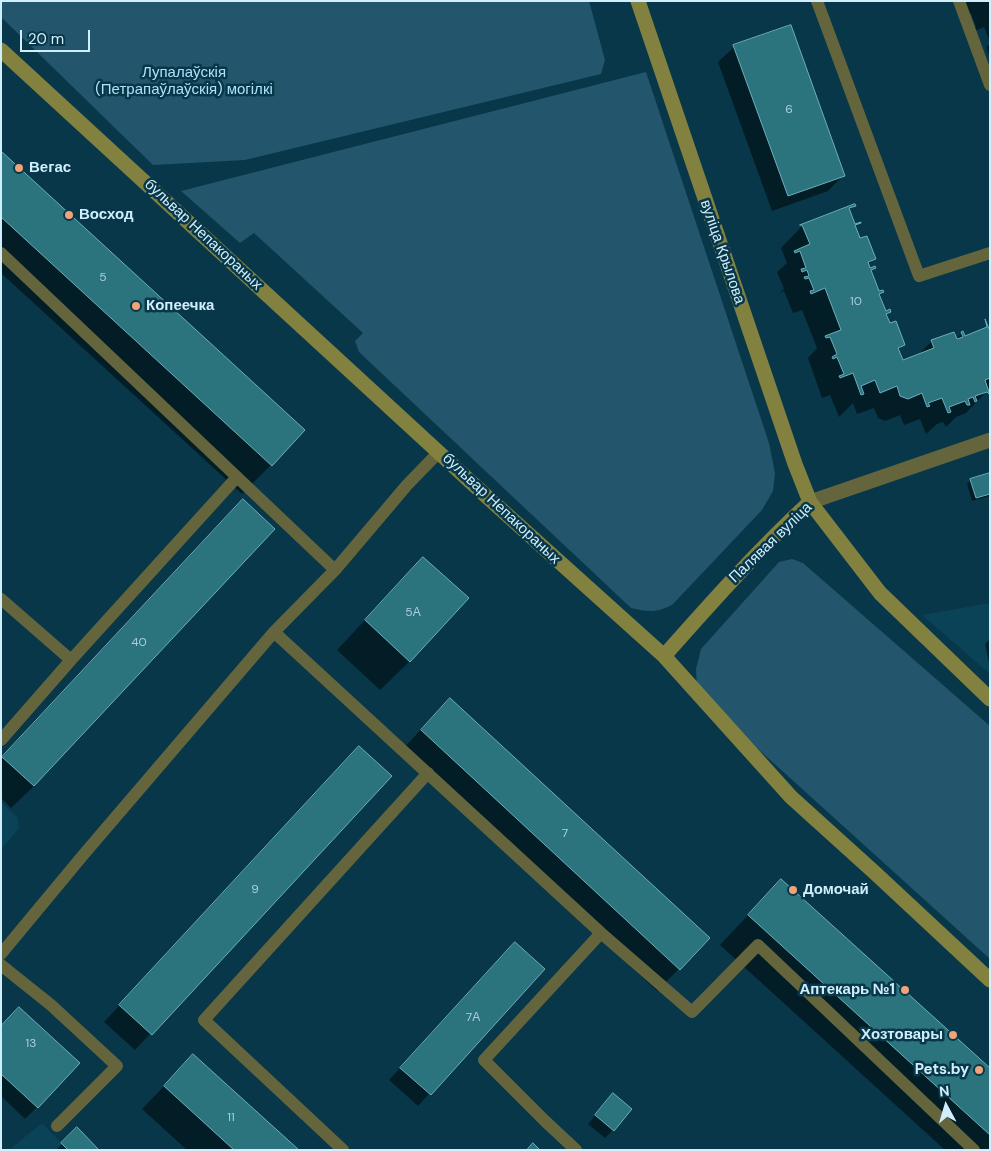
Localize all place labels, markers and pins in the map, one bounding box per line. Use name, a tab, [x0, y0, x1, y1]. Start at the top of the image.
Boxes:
place label: Вегас	[29, 159, 71, 177]
marker: Вегас	[13, 162, 25, 174]
place label: Восход	[79, 206, 133, 224]
marker: Восход	[63, 209, 75, 221]
place label: Копеечка	[146, 297, 214, 315]
marker: Копеечка	[130, 300, 142, 312]
place label: Домочай	[803, 881, 869, 899]
marker: Домочай	[787, 884, 799, 896]
place label: Аптекарь №1	[799, 981, 895, 999]
marker: Аптекарь №1	[899, 984, 911, 996]
place label: Хозтовары	[861, 1026, 943, 1044]
marker: Хозтовары	[947, 1029, 959, 1041]
place label: Pets.by	[915, 1061, 969, 1079]
marker: Pets.by	[973, 1064, 985, 1076]

